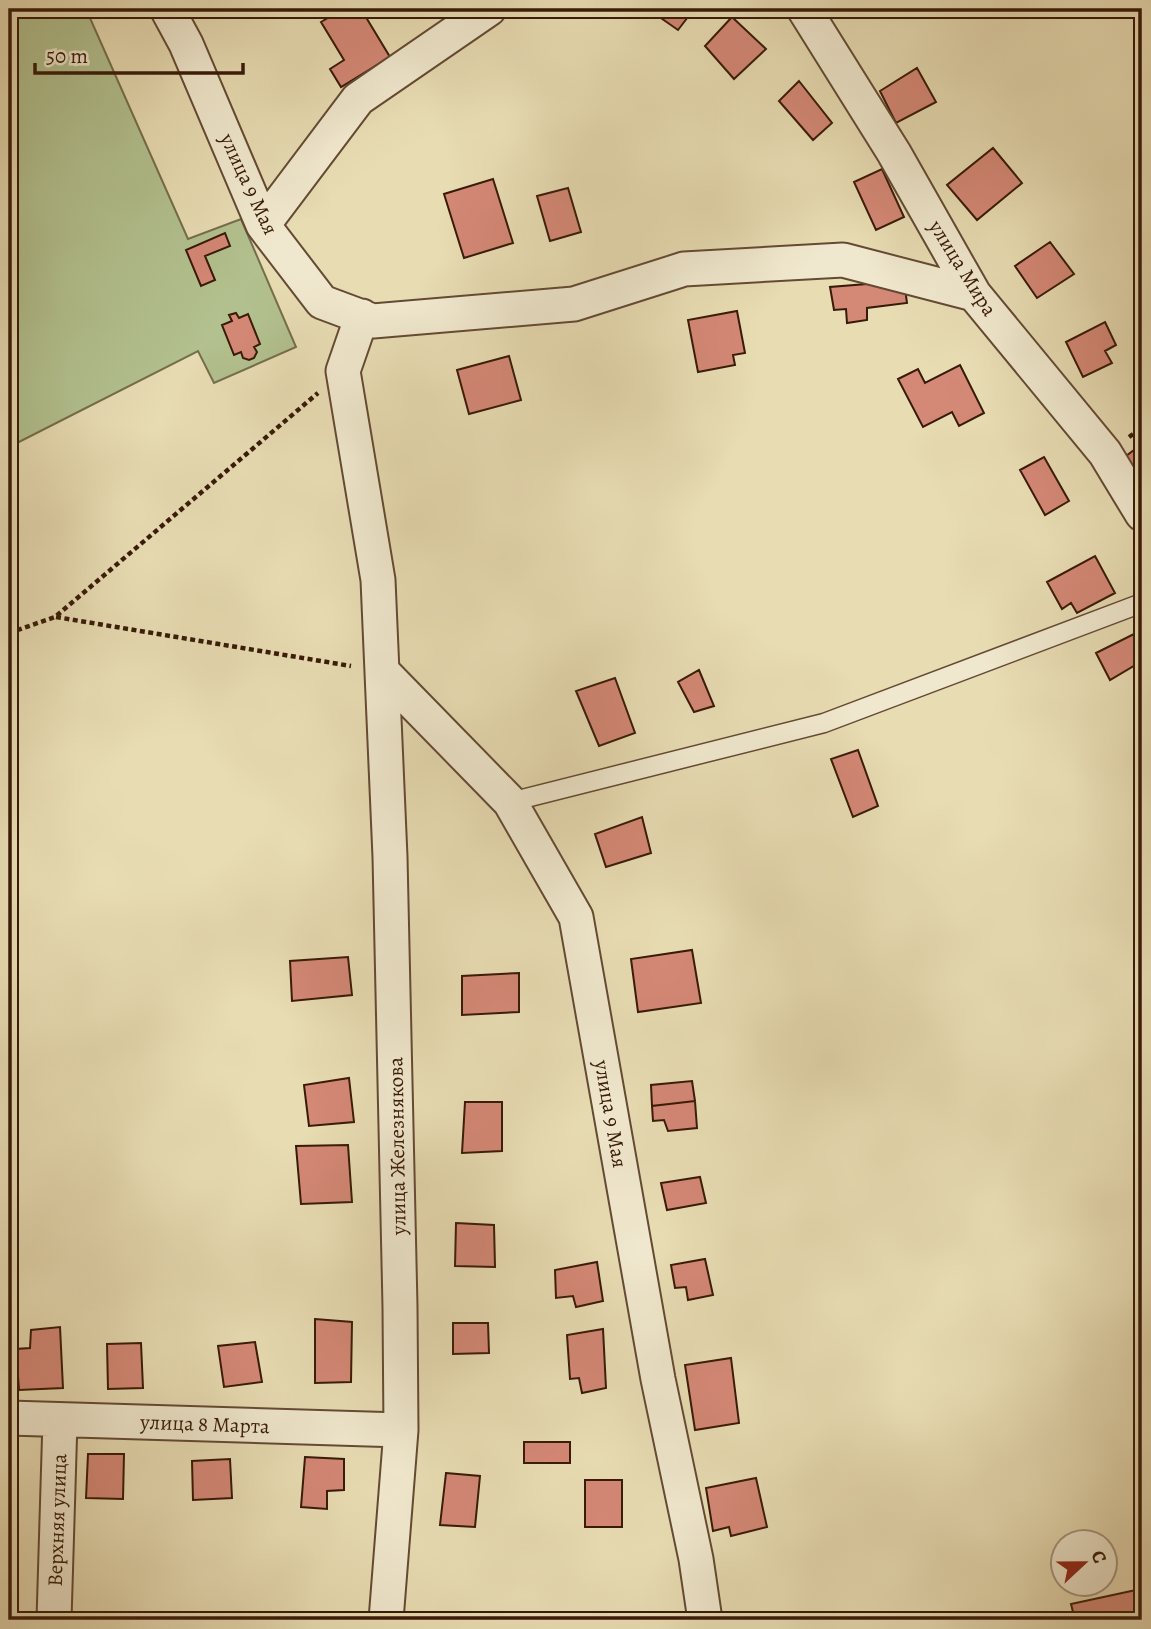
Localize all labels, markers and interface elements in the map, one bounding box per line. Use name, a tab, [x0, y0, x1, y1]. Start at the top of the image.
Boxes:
scale bar	[35, 32, 243, 76]
text: 50 m	[46, 42, 88, 70]
street label: улица 9 Мая	[213, 128, 285, 239]
street label: улица Мира	[922, 214, 1004, 322]
street label: улица Железнякова	[381, 1056, 413, 1236]
street label: улица 9 Мая	[588, 1057, 634, 1170]
street label: улица 8 Марта	[139, 1408, 270, 1440]
street label: Верхняя улица	[41, 1453, 73, 1587]
north arrow	[1050, 1528, 1120, 1598]
text: С	[1085, 1547, 1113, 1567]

